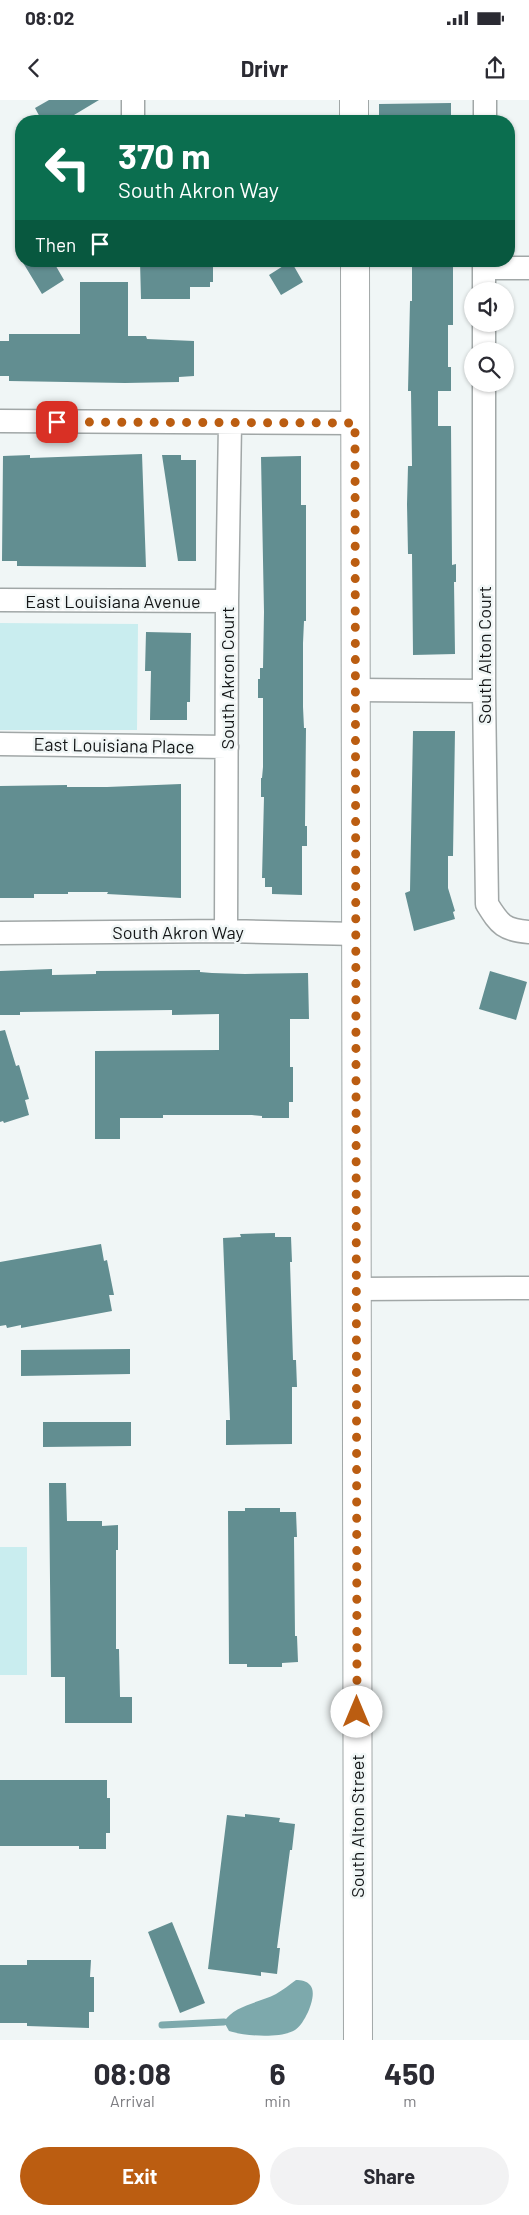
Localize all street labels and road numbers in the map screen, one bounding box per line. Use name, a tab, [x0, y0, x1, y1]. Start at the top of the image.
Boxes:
street label: South Alton Court	[473, 586, 495, 724]
street label: East Louisiana Avenue	[25, 590, 201, 612]
street label: South Akron Court	[216, 606, 238, 750]
street label: East Louisiana Place	[33, 733, 195, 757]
street label: South Akron Way	[112, 921, 244, 943]
street label: South Alton Street	[346, 1754, 368, 1898]

